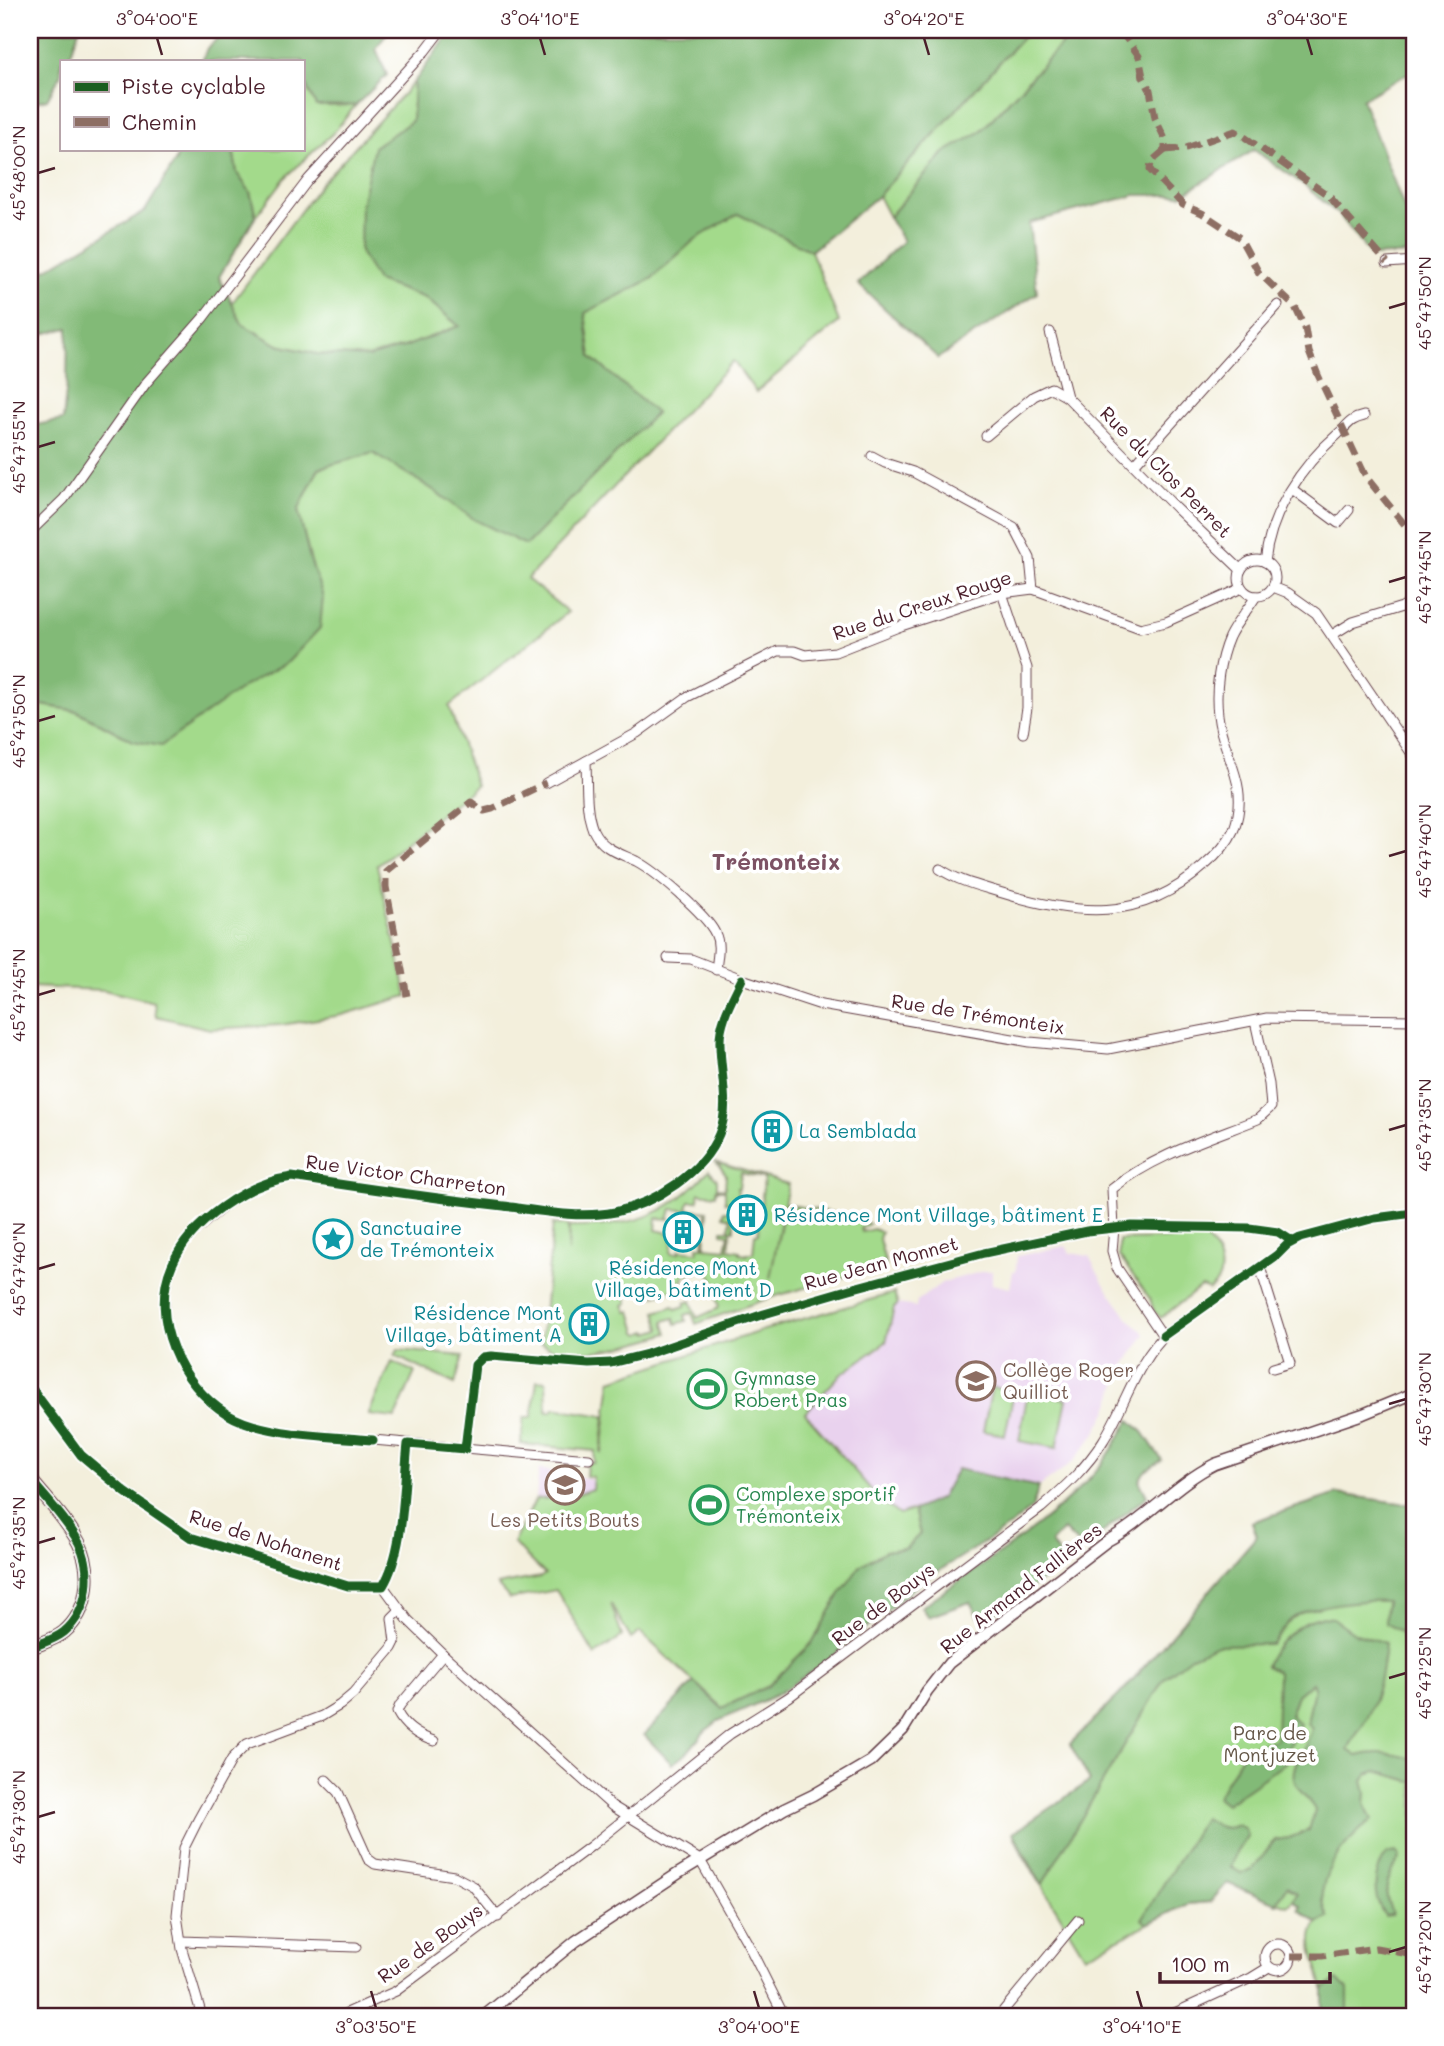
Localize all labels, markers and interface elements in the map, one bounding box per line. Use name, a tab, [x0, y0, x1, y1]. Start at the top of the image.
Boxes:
text: 3°04'00"E	[116, 6, 198, 30]
text: 3°04'10"E	[501, 6, 579, 30]
text: 3°04'20"E	[884, 6, 964, 30]
text: 3°04'30"E	[1266, 6, 1348, 30]
legend	[60, 60, 304, 150]
text: Piste cyclable	[122, 72, 266, 99]
text: Chemin	[122, 108, 197, 135]
text: 45°48'00"N	[6, 125, 30, 221]
text: 45°47'50"N	[1412, 256, 1436, 350]
text: 45°47'55"N	[6, 400, 30, 494]
street label: Rue du Clos Perret	[1095, 400, 1238, 543]
text: 45°47'45"N	[1412, 530, 1436, 624]
street label: Rue du Creux Rouge	[829, 564, 1014, 645]
text: 45°47'50"N	[6, 674, 30, 768]
text: 45°47'40"N	[1412, 804, 1436, 898]
district label: Trémonteix	[712, 846, 840, 876]
text: 45°47'45"N	[6, 948, 30, 1042]
street label: Rue de Trémonteix	[890, 987, 1066, 1040]
text: 45°47'35"N	[1412, 1078, 1436, 1172]
building icon: La Semblada	[751, 1110, 793, 1152]
place label: La Semblada	[799, 1118, 917, 1143]
street label: Rue Victor Charreton	[304, 1148, 508, 1201]
building icon: Résidence Mont Village, bâtiment E	[726, 1194, 768, 1236]
place label: Résidence Mont Village, bâtiment E	[774, 1202, 1103, 1227]
building icon: Résidence Mont Village, bâtiment D	[662, 1211, 704, 1253]
place label: Sanctuaire de Trémonteix	[360, 1215, 494, 1262]
place icon: Sanctuaire de Trémonteix	[312, 1218, 354, 1260]
text: 45°47'40"N	[6, 1222, 30, 1316]
street label: Rue Jean Monnet	[801, 1230, 961, 1295]
place label: Résidence Mont Village, bâtiment D	[594, 1255, 772, 1302]
place label: Résidence Mont Village, bâtiment A	[385, 1300, 562, 1347]
building icon: Résidence Mont Village, bâtiment A	[568, 1303, 610, 1345]
text: 45°47'30"N	[1412, 1352, 1436, 1446]
place label: Collège Roger Quilliot	[1003, 1357, 1134, 1404]
school or university icon: Collège Roger Quilliot	[955, 1360, 997, 1402]
place label: Gymnase Robert Pras	[734, 1365, 848, 1412]
sports icon: Gymnase Robert Pras	[686, 1368, 728, 1410]
school or university icon: Les Petits Bouts	[544, 1464, 586, 1506]
place label: Complexe sportif Trémonteix	[736, 1481, 896, 1528]
sports icon: Complexe sportif Trémonteix	[688, 1484, 730, 1526]
text: 45°47'35"N	[6, 1496, 30, 1590]
street label: Rue de Nohanent	[187, 1503, 346, 1576]
place label: Les Petits Bouts	[490, 1507, 640, 1532]
street label: Rue Armand Fallières	[935, 1517, 1107, 1659]
street label: Rue de Bouys	[826, 1557, 939, 1651]
text: 45°47'25"N	[1412, 1627, 1436, 1719]
park label: Parc de Montjuzet	[1224, 1720, 1316, 1767]
text: 45°47'30"N	[6, 1770, 30, 1864]
street label: Rue de Bouys	[372, 1897, 487, 1988]
text: 45°47'20"N	[1412, 1900, 1436, 1994]
scale bar	[1160, 1941, 1330, 1985]
text: 100 m	[1171, 1950, 1230, 1977]
text: 3°03'50"E	[335, 2014, 417, 2038]
text: 3°04'00"E	[718, 2014, 800, 2038]
text: 3°04'10"E	[1103, 2014, 1181, 2038]

